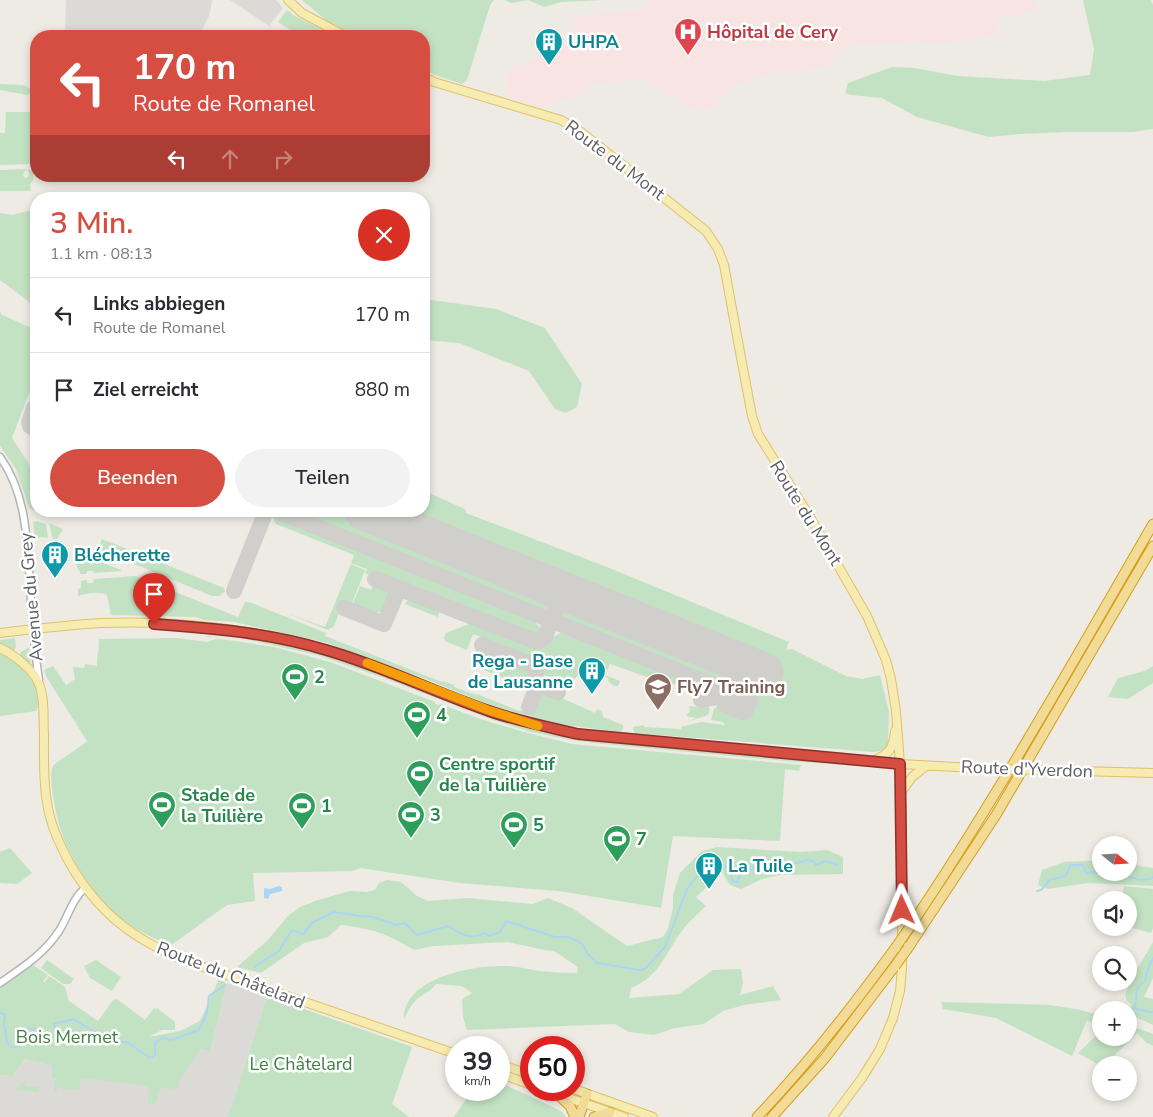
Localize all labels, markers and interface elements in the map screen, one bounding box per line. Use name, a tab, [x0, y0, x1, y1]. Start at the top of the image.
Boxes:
hospital icon: Hôpital de Cery	[673, 17, 703, 56]
place label: Hôpital de Cery	[707, 20, 838, 44]
building icon: UHPA	[534, 27, 564, 66]
place label: UHPA	[568, 30, 620, 54]
text: 170 m	[133, 44, 236, 91]
icon: left	[50, 50, 115, 115]
text: Route de Romanel	[133, 89, 315, 119]
street label: Route du Mont	[560, 114, 670, 206]
icon: left	[163, 145, 191, 173]
icon: ahead	[216, 145, 244, 173]
icon: right	[269, 145, 297, 173]
text: 3 Min.	[50, 203, 133, 244]
button: close	[358, 209, 410, 261]
text: 1.1 km · 08:13	[50, 243, 153, 265]
text: Links abbiegen	[93, 291, 225, 317]
icon: left	[50, 301, 78, 329]
text: 170 m	[355, 302, 410, 328]
text: Route de Romanel	[93, 317, 225, 339]
icon: arrive	[50, 376, 78, 404]
text: Ziel erreicht	[93, 377, 198, 403]
text: 880 m	[355, 377, 410, 403]
button: Beenden	[50, 449, 225, 507]
button: Teilen	[235, 449, 410, 507]
street label: Route du Mont	[764, 456, 848, 571]
street label: Avenue du Grey	[13, 531, 49, 662]
building icon: Blécherette	[40, 540, 70, 579]
place label: Blécherette	[74, 543, 170, 567]
pin	[133, 573, 175, 624]
icon: arrive	[140, 580, 168, 608]
place label: Rega - Base de Lausanne	[468, 649, 573, 694]
building icon: Rega - Base de Lausanne	[577, 656, 607, 695]
sports icon: 2	[280, 662, 310, 701]
place label: 2	[314, 665, 325, 689]
school or university icon: Fly7 Training	[643, 672, 673, 711]
place label: Fly7 Training	[677, 675, 785, 699]
sports icon: 4	[402, 700, 432, 739]
place label: 4	[436, 703, 447, 727]
place label: Centre sportif de la Tuilière	[439, 752, 555, 797]
street label: Route d'Yverdon	[961, 755, 1093, 783]
sports icon: Centre sportif de la Tuilière	[405, 759, 435, 798]
place label: Stade de la Tuilière	[181, 783, 263, 828]
sports icon: Stade de la Tuilière	[147, 790, 177, 829]
sports icon: 1	[287, 791, 317, 830]
place label: 1	[321, 794, 332, 818]
sports icon: 3	[396, 800, 426, 839]
place label: 3	[430, 803, 441, 827]
sports icon: 5	[499, 810, 529, 849]
place label: 5	[533, 813, 544, 837]
sports icon: 7	[602, 824, 632, 863]
place label: 7	[636, 827, 647, 851]
north arrow	[1092, 836, 1138, 881]
map controls	[1092, 836, 1137, 1101]
building icon: La Tuile	[694, 851, 724, 890]
place label: La Tuile	[728, 854, 793, 878]
position arrow	[875, 883, 927, 935]
button: sound	[1092, 891, 1137, 936]
street label: Route du Châtelard	[153, 936, 309, 1014]
button: search	[1092, 946, 1137, 991]
button: +	[1092, 1001, 1137, 1046]
park label: Bois Mermet	[16, 1025, 119, 1049]
speed limit sign: 50	[520, 1036, 585, 1101]
text: 39	[462, 1045, 493, 1079]
park label: Le Châtelard	[249, 1052, 353, 1076]
button: −	[1092, 1056, 1137, 1101]
text: km/h	[464, 1073, 491, 1089]

